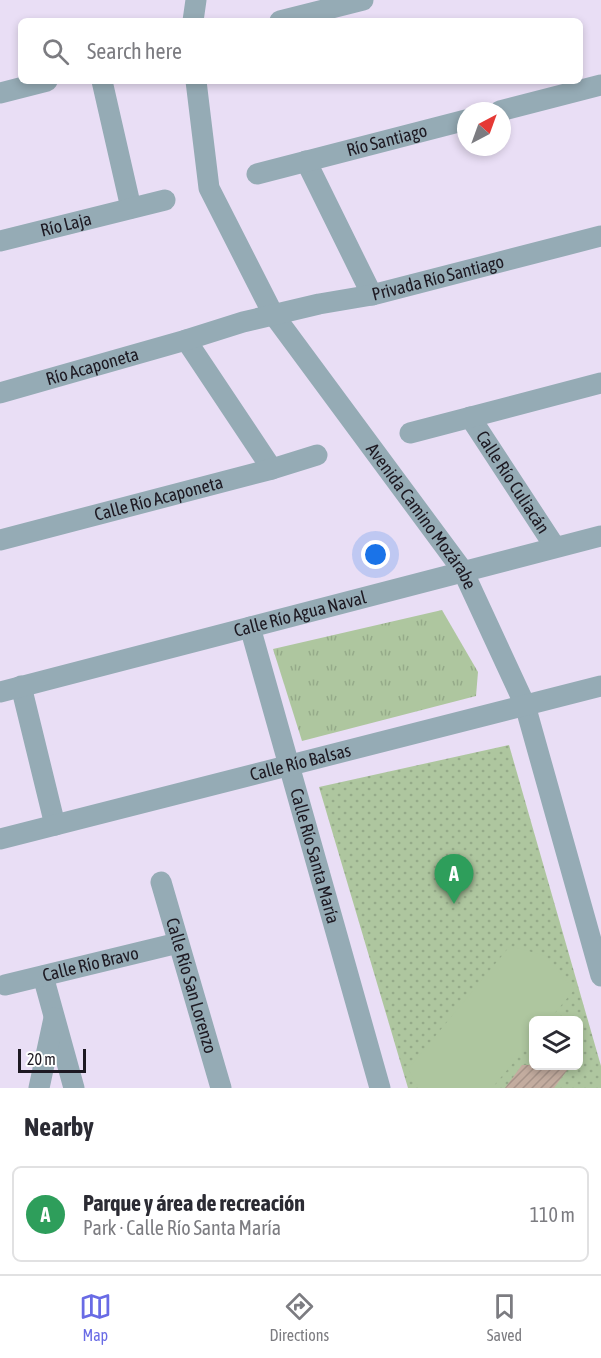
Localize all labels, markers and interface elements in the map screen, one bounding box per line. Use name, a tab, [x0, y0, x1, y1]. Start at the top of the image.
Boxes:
search box	[18, 18, 583, 84]
icon: search	[39, 35, 72, 68]
text: Search here	[87, 38, 182, 64]
north arrow	[457, 102, 511, 156]
street label: Río Santiago	[344, 120, 429, 160]
street label: Río Laja	[38, 208, 94, 241]
street label: Privada Río Santiago	[369, 250, 506, 305]
street label: Río Acaponeta	[43, 343, 141, 389]
street label: Calle Río Culiacán	[472, 427, 554, 537]
street label: Avenida Camino Mozárabe	[362, 439, 481, 592]
street label: Calle Río Acaponeta	[92, 471, 225, 525]
your location	[361, 540, 390, 569]
street label: Calle Río Agua Naval	[231, 586, 369, 641]
street label: Calle Río Balsas	[248, 739, 353, 785]
street label: Calle Río Santa María	[286, 786, 344, 926]
pin: A	[434, 854, 474, 904]
street label: Calle Río San Lorenzo	[162, 915, 221, 1056]
street label: Calle Río Bravo	[40, 942, 141, 986]
map controls	[529, 1016, 583, 1070]
button: layers	[529, 1016, 583, 1070]
scale bar	[18, 1046, 86, 1074]
text: 20 m	[27, 1050, 56, 1068]
text: Nearby	[24, 1112, 94, 1142]
text: Parque y área de recreación	[83, 1190, 305, 1216]
text: A	[41, 1203, 50, 1226]
text: 110 m	[530, 1203, 575, 1226]
text: Park · Calle Río Santa María	[83, 1216, 281, 1239]
tab: Map	[79, 1290, 112, 1344]
tab: Directions	[269, 1290, 329, 1344]
tab: Saved	[487, 1290, 522, 1344]

